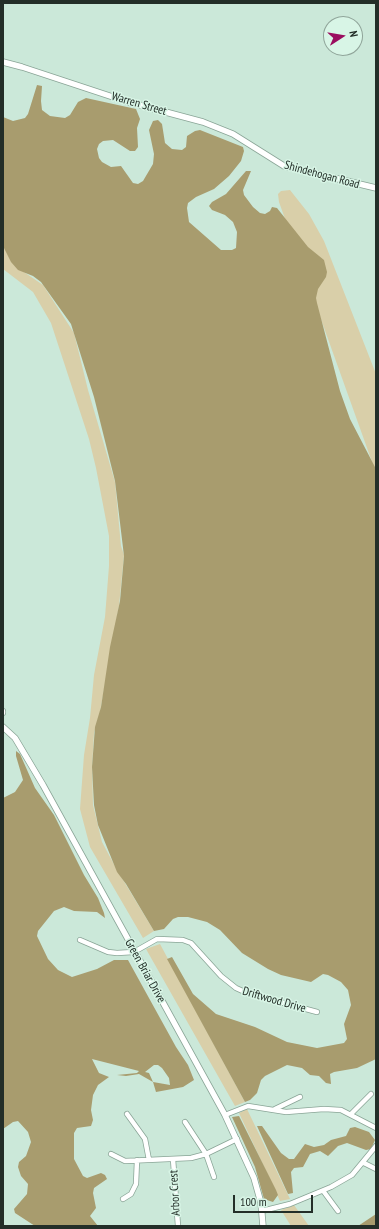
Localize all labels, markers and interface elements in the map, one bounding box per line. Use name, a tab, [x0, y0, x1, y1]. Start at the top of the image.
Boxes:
north arrow	[323, 16, 363, 56]
text: N	[346, 29, 361, 38]
street label: Warren Street	[110, 89, 168, 119]
street label: Shindehogan Road	[283, 158, 361, 192]
street label: Green Briar Drive	[122, 937, 168, 1005]
street label: Driftwood Drive	[241, 984, 307, 1016]
street label: Arbor Crest	[167, 1170, 183, 1216]
scale bar	[235, 1187, 315, 1213]
text: 100 m	[240, 1194, 267, 1209]

